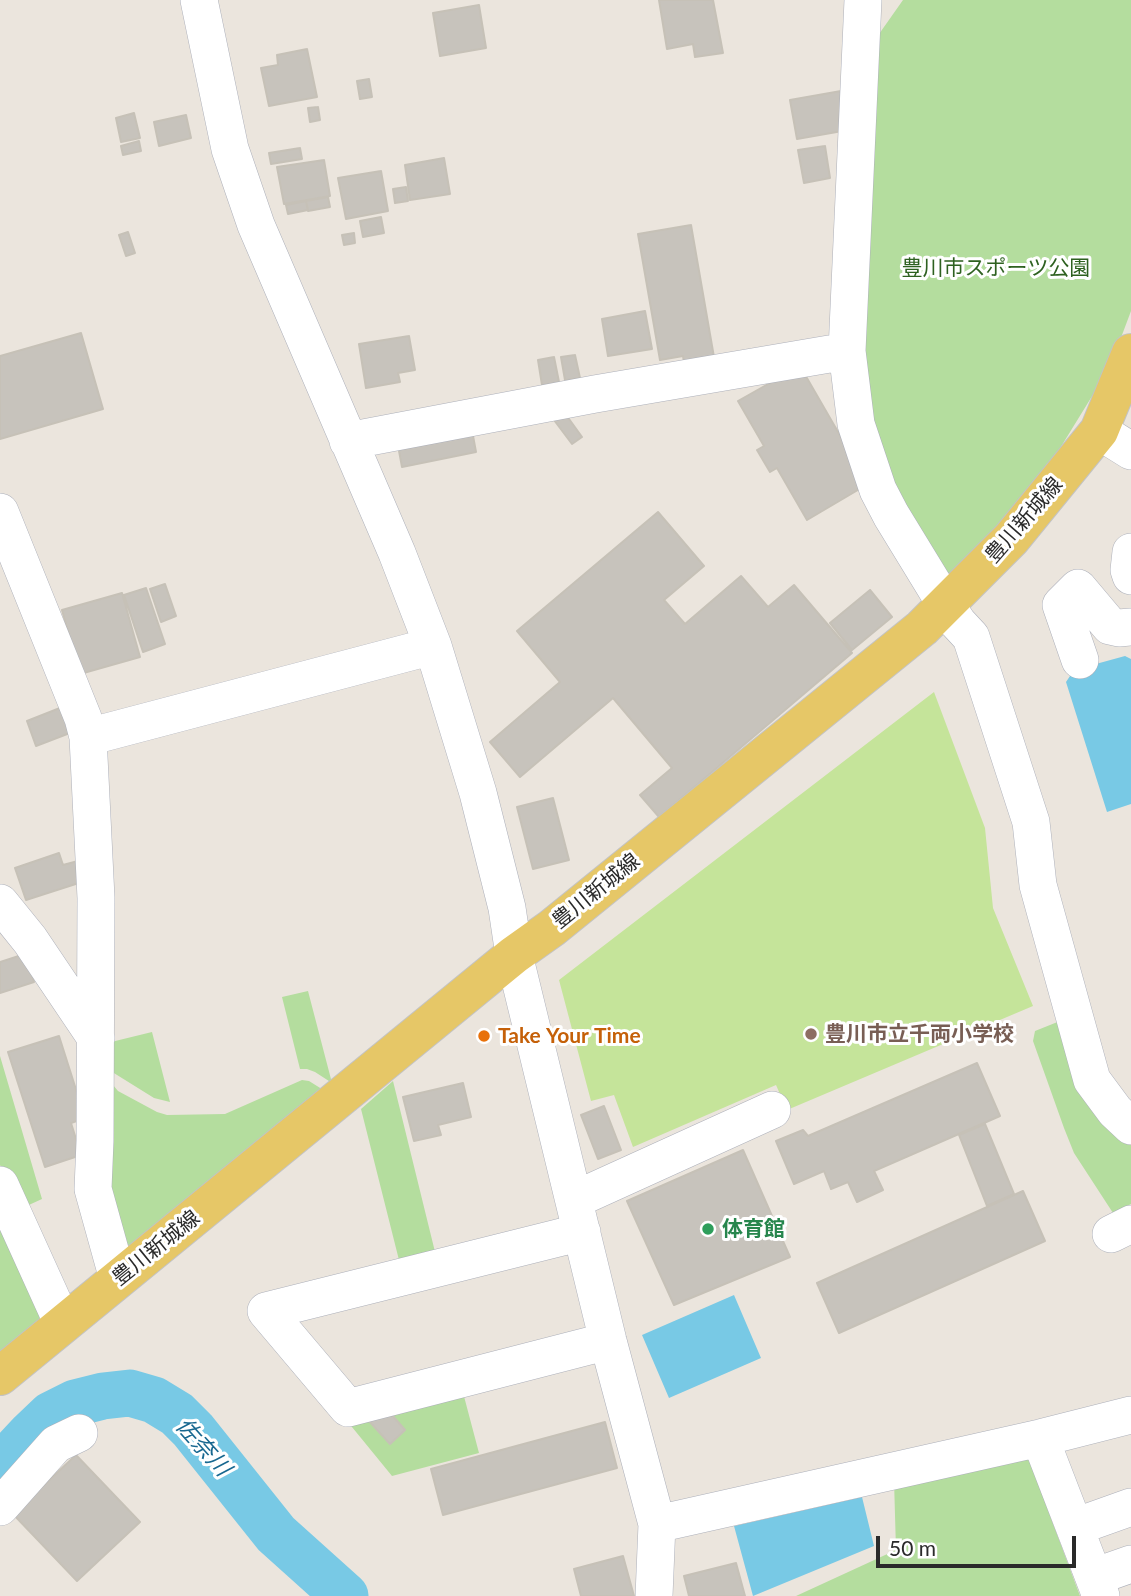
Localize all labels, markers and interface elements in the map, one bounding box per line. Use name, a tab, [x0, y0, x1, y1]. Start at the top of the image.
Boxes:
park label: 豊川市スポーツ公園	[902, 255, 1090, 281]
street label: 豊川新城線	[980, 472, 1068, 568]
street label: 豊川新城線	[547, 848, 645, 934]
place label: 豊川市立千両小学校	[825, 1021, 1014, 1047]
place label: Take Your Time	[498, 1023, 641, 1049]
marker: 豊川市立千両小学校	[803, 1026, 819, 1042]
marker: Take Your Time	[476, 1028, 492, 1044]
street label: 豊川新城線	[107, 1205, 205, 1291]
place label: 体育館	[722, 1216, 785, 1242]
marker: 体育館	[700, 1221, 716, 1237]
water label: 佐奈川	[170, 1412, 236, 1482]
scale bar	[879, 1522, 1078, 1566]
text: 50 m	[889, 1535, 936, 1560]

